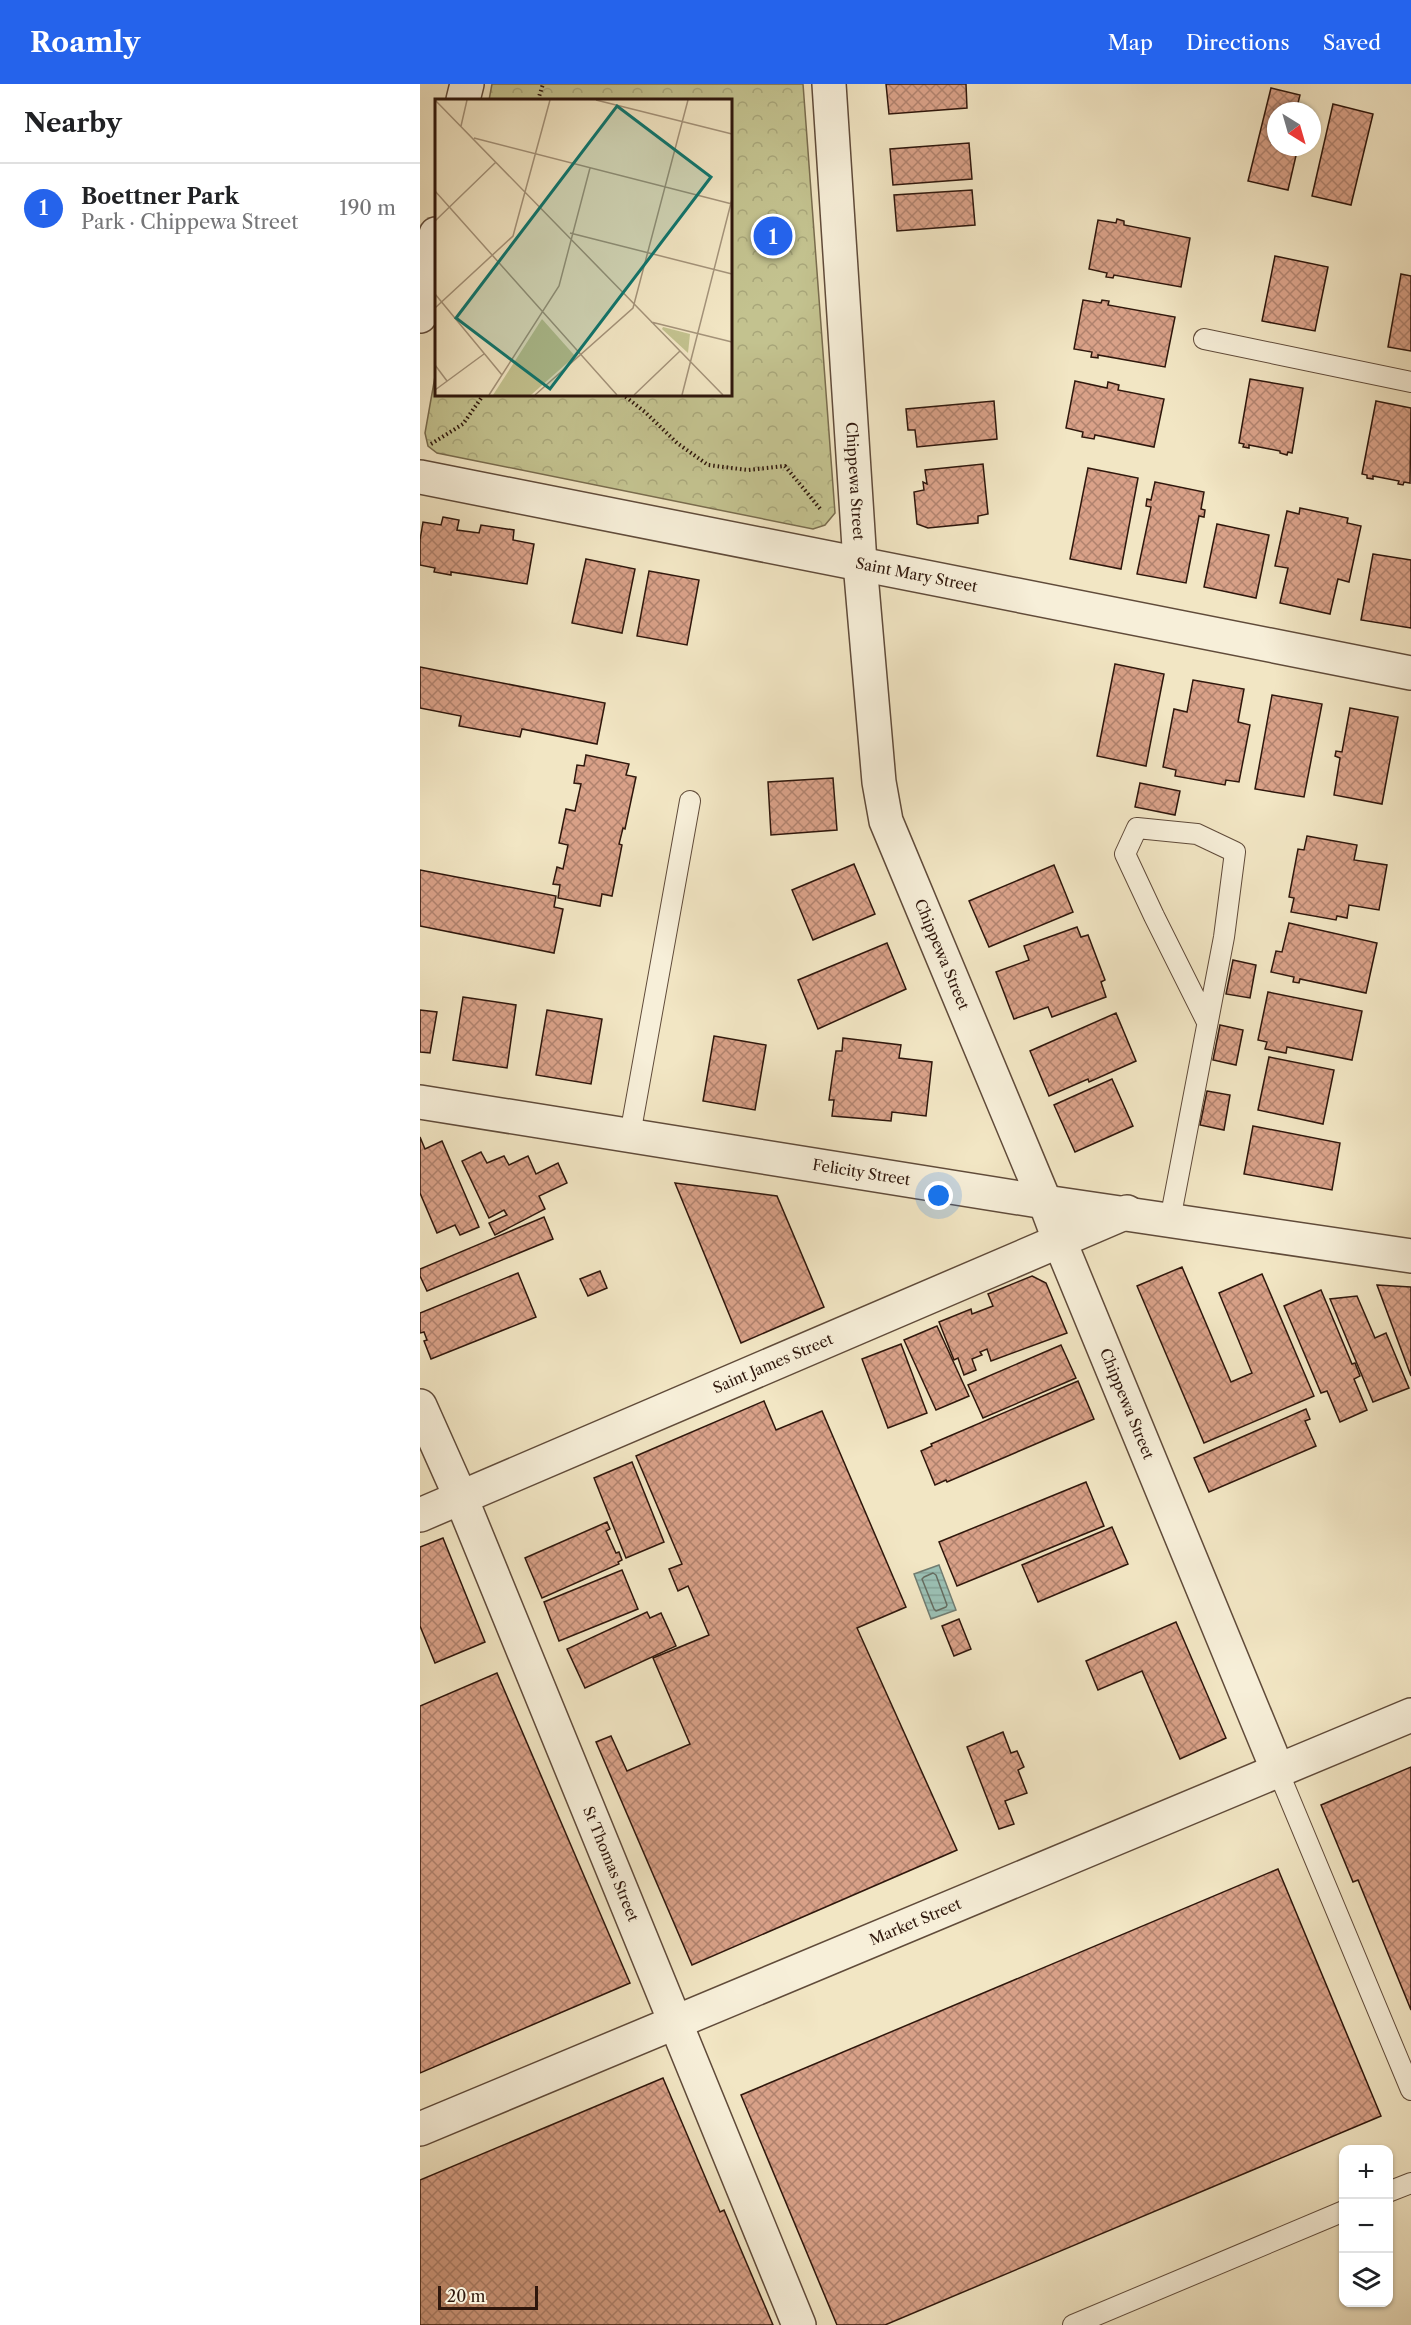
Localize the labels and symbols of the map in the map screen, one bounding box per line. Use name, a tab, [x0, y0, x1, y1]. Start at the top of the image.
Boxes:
inset map	[435, 99, 732, 396]
north arrow	[1267, 102, 1321, 156]
pin: 1	[754, 214, 792, 258]
street label: Chippewa Street	[842, 421, 869, 542]
street label: Saint Mary Street	[854, 553, 980, 596]
street label: Chippewa Street	[911, 896, 974, 1013]
street label: Felicity Street	[811, 1155, 912, 1189]
your location	[924, 1181, 953, 1210]
street label: Saint James Street	[710, 1329, 836, 1397]
street label: Chippewa Street	[1096, 1345, 1159, 1463]
street label: St Thomas Street	[579, 1803, 643, 1925]
street label: Market Street	[867, 1894, 965, 1949]
scale bar	[438, 2283, 538, 2310]

